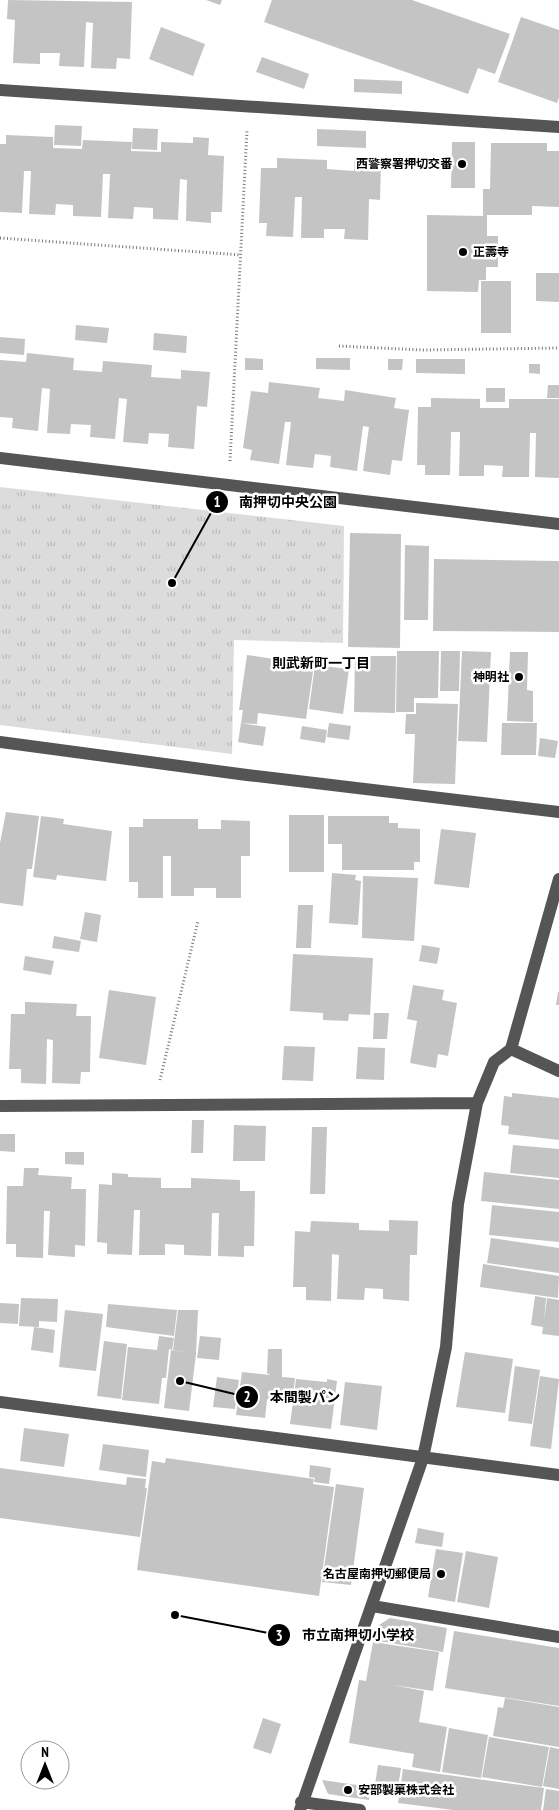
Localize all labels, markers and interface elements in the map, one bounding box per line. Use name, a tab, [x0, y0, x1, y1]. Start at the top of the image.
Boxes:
place label: 西警察署押切交番	[356, 156, 453, 171]
marker: 西警察署押切交番	[456, 158, 468, 170]
place label: 正壽寺	[473, 244, 509, 259]
marker: 正壽寺	[457, 246, 469, 258]
callout: 南押切中央公園	[204, 488, 347, 517]
text: 1	[213, 492, 221, 511]
text: 南押切中央公園	[239, 493, 337, 511]
district label: 則武新町一丁目	[272, 654, 370, 672]
place label: 神明社	[473, 669, 509, 684]
marker: 神明社	[513, 671, 525, 683]
callout: 本間製パン	[235, 1382, 350, 1411]
text: 2	[243, 1387, 251, 1406]
text: 本間製パン	[270, 1388, 340, 1406]
place label: 名古屋南押切郵便局	[323, 1566, 431, 1581]
marker: 名古屋南押切郵便局	[435, 1568, 447, 1580]
callout: 市立南押切小学校	[267, 1621, 424, 1650]
text: 3	[275, 1626, 283, 1645]
text: 市立南押切小学校	[302, 1626, 414, 1644]
north arrow	[20, 1740, 70, 1790]
text: N	[41, 1743, 49, 1761]
place label: 安部製菓株式会社	[358, 1782, 454, 1797]
marker: 安部製菓株式会社	[342, 1784, 354, 1796]

